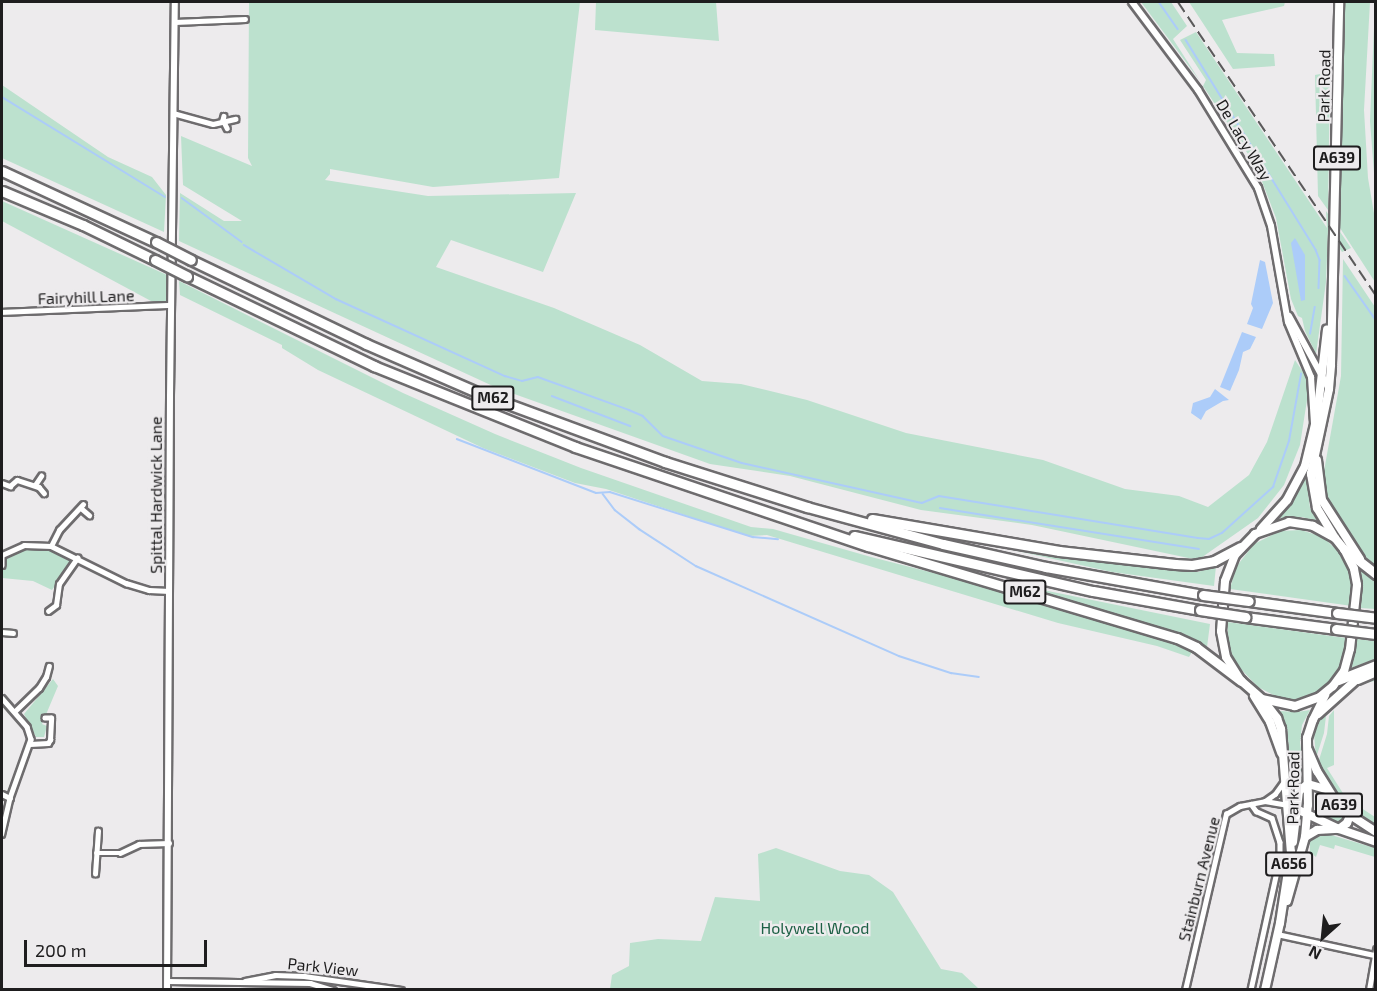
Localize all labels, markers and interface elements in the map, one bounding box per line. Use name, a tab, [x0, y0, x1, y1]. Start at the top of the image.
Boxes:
street label: Park Road	[1314, 49, 1334, 123]
street label: De Lacy Way	[1212, 96, 1276, 184]
road number: A639	[1313, 146, 1361, 170]
street label: Fairyhill Lane	[37, 286, 135, 308]
road number: M62	[470, 386, 516, 410]
street label: Spittal Hardwick Lane	[146, 416, 166, 574]
road number: M62	[1002, 580, 1048, 604]
street label: Park Road	[1283, 751, 1303, 825]
road number: A639	[1315, 793, 1363, 817]
street label: Stainburn Avenue	[1174, 815, 1224, 943]
road number: A656	[1265, 852, 1313, 876]
north arrow	[1293, 907, 1353, 967]
park label: Holywell Wood	[760, 918, 870, 938]
scale bar	[27, 928, 210, 966]
text: 200 m	[35, 939, 87, 961]
text: N	[1305, 942, 1324, 965]
street label: Park View	[286, 954, 360, 980]

